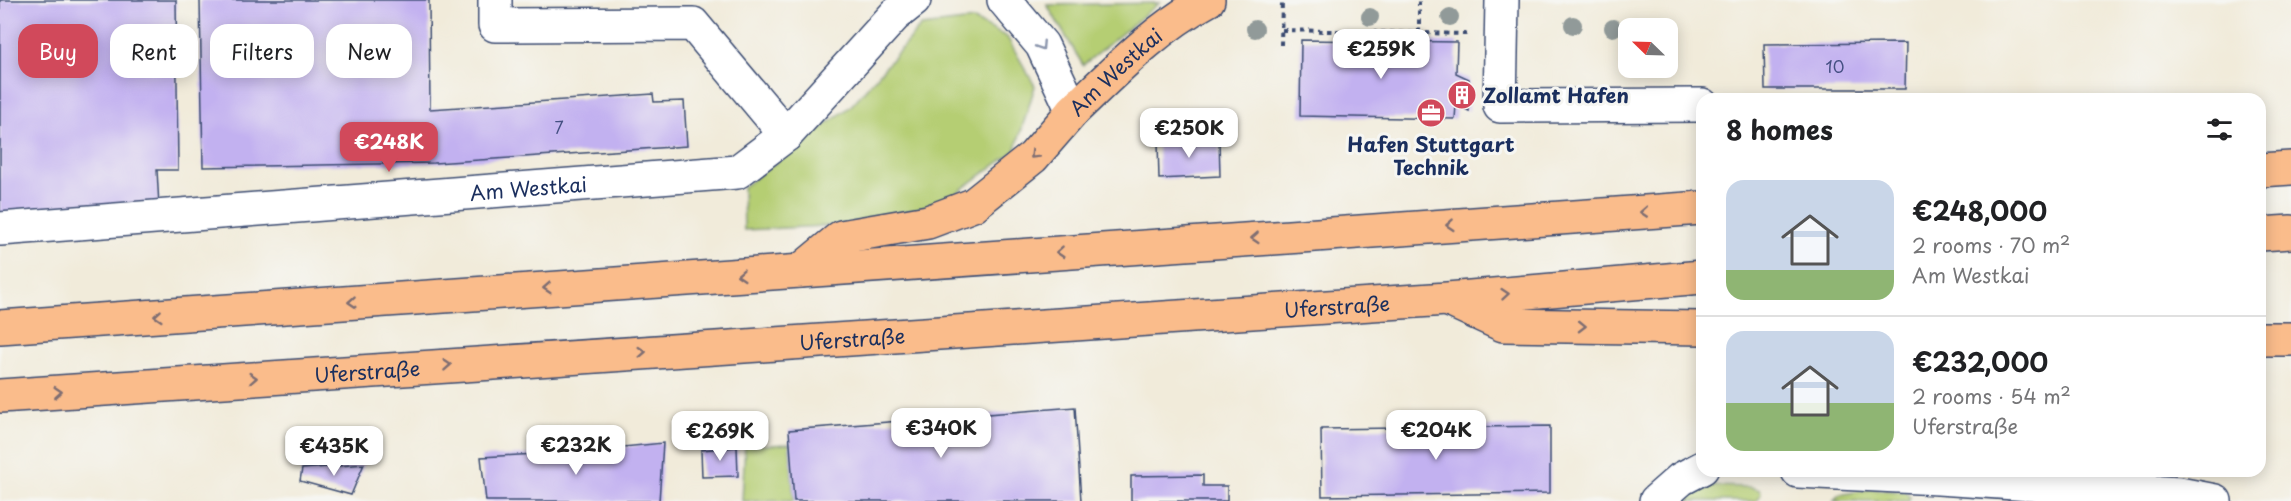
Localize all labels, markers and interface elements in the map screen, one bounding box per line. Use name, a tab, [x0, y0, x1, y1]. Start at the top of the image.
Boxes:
north arrow	[1618, 18, 1678, 78]
map controls	[1618, 18, 1678, 78]
street label: Am Westkai	[1062, 21, 1169, 122]
chip: Buy	[18, 24, 98, 78]
chip: Rent	[110, 24, 198, 78]
chip: Filters	[210, 24, 314, 78]
chip: New	[326, 24, 412, 78]
pin: €259K	[1339, 29, 1423, 80]
text: €259K	[1347, 33, 1415, 63]
one-way arrow	[1033, 39, 1044, 50]
house number: 10	[1826, 54, 1844, 78]
building icon: Zollamt Hafen	[1446, 79, 1478, 111]
place label: Zollamt Hafen	[1483, 80, 1629, 110]
office icon: Hafen Stuttgart Technik	[1415, 97, 1447, 129]
pin: €250K	[1147, 108, 1231, 159]
text: 8 homes	[1726, 110, 1833, 149]
text: €250K	[1154, 112, 1224, 142]
icon: filters	[2203, 113, 2236, 146]
house number: 7	[554, 115, 564, 139]
pin: €248K	[347, 122, 431, 173]
text: €248K	[354, 126, 424, 156]
place label: Hafen Stuttgart Technik	[1347, 129, 1515, 182]
one-way arrow	[1030, 148, 1041, 158]
street label: Am Westkai	[469, 169, 588, 208]
text: €248,000	[1912, 191, 2047, 230]
icon: home	[1774, 204, 1846, 276]
one-way arrow	[1640, 205, 1649, 218]
one-way arrow	[1445, 219, 1454, 232]
text: 2 rooms · 70 m²	[1912, 230, 2070, 260]
one-way arrow	[1251, 232, 1260, 245]
one-way arrow	[1056, 245, 1065, 258]
text: Am Westkai	[1912, 260, 2029, 290]
one-way arrow	[737, 268, 746, 281]
one-way arrow	[542, 282, 551, 295]
street label: Uferstraße	[1283, 288, 1391, 325]
one-way arrow	[1501, 288, 1510, 301]
one-way arrow	[348, 295, 357, 308]
one-way arrow	[153, 309, 162, 322]
street label: Uferstraße	[798, 320, 906, 357]
one-way arrow	[1578, 320, 1587, 333]
text: €232,000	[1912, 342, 2048, 381]
one-way arrow	[637, 346, 647, 359]
street label: Uferstraße	[313, 353, 421, 390]
icon: home	[1774, 355, 1846, 427]
one-way arrow	[443, 359, 452, 372]
one-way arrow	[248, 372, 257, 385]
text: 2 rooms · 54 m²	[1912, 381, 2071, 411]
one-way arrow	[54, 385, 63, 398]
pin: €340K	[899, 408, 983, 459]
pin: €204K	[1394, 410, 1478, 461]
pin: €269K	[678, 411, 762, 462]
text: Uferstraße	[1912, 411, 2018, 441]
text: €340K	[905, 412, 977, 442]
text: €204K	[1400, 414, 1472, 444]
text: €269K	[686, 415, 754, 445]
pin: €232K	[534, 425, 618, 476]
pin: €435K	[292, 426, 376, 477]
text: €232K	[540, 429, 612, 459]
text: €435K	[299, 430, 369, 460]

